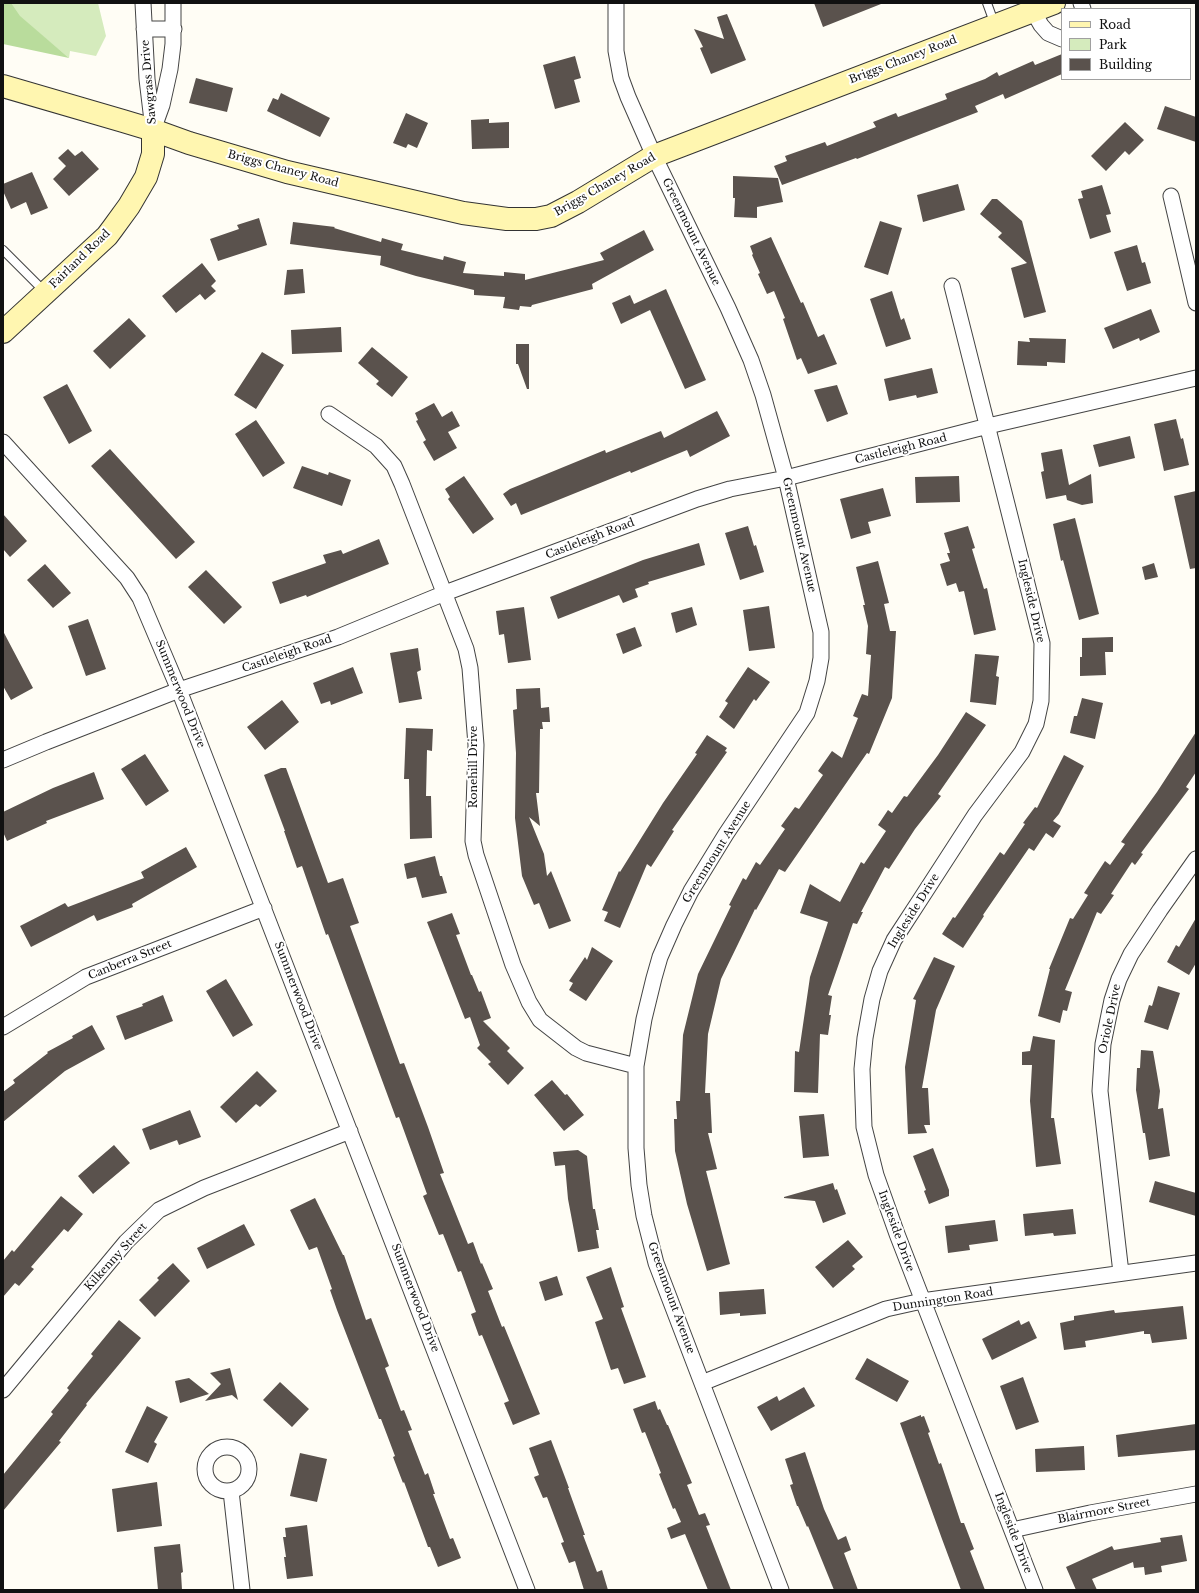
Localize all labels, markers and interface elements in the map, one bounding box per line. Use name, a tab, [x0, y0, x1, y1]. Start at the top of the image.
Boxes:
legend	[1061, 8, 1191, 80]
text: Road	[1099, 17, 1131, 32]
street label: Briggs Chaney Road	[847, 33, 959, 87]
text: Park	[1099, 37, 1127, 52]
street label: Sawgrass Drive	[139, 39, 159, 125]
text: Building	[1099, 57, 1152, 72]
street label: Briggs Chaney Road	[226, 148, 340, 190]
street label: Briggs Chaney Road	[552, 151, 658, 219]
street label: Greenmount Avenue	[659, 176, 723, 288]
street label: Fairland Road	[47, 227, 113, 291]
street label: Castleleigh Road	[854, 431, 948, 467]
street label: Greenmount Avenue	[779, 476, 819, 594]
street label: Castleleigh Road	[544, 516, 636, 562]
street label: Ingleside Drive	[1015, 558, 1047, 644]
street label: Castleleigh Road	[240, 632, 334, 676]
street label: Summerwood Drive	[152, 638, 208, 750]
street label: Ronehill Drive	[467, 726, 481, 808]
street label: Greenmount Avenue	[680, 798, 754, 906]
street label: Ingleside Drive	[886, 871, 942, 951]
street label: Canberra Street	[86, 937, 174, 983]
street label: Summerwood Drive	[271, 940, 325, 1052]
street label: Oriole Drive	[1096, 983, 1124, 1055]
street label: Ingleside Drive	[875, 1188, 917, 1274]
street label: Kilkenny Street	[82, 1220, 150, 1294]
street label: Greenmount Avenue	[645, 1240, 697, 1356]
street label: Summerwood Drive	[388, 1242, 442, 1354]
street label: Dunnington Road	[892, 1286, 994, 1314]
street label: Ingleside Drive	[991, 1491, 1035, 1575]
street label: Blairmore Street	[1057, 1496, 1151, 1526]

